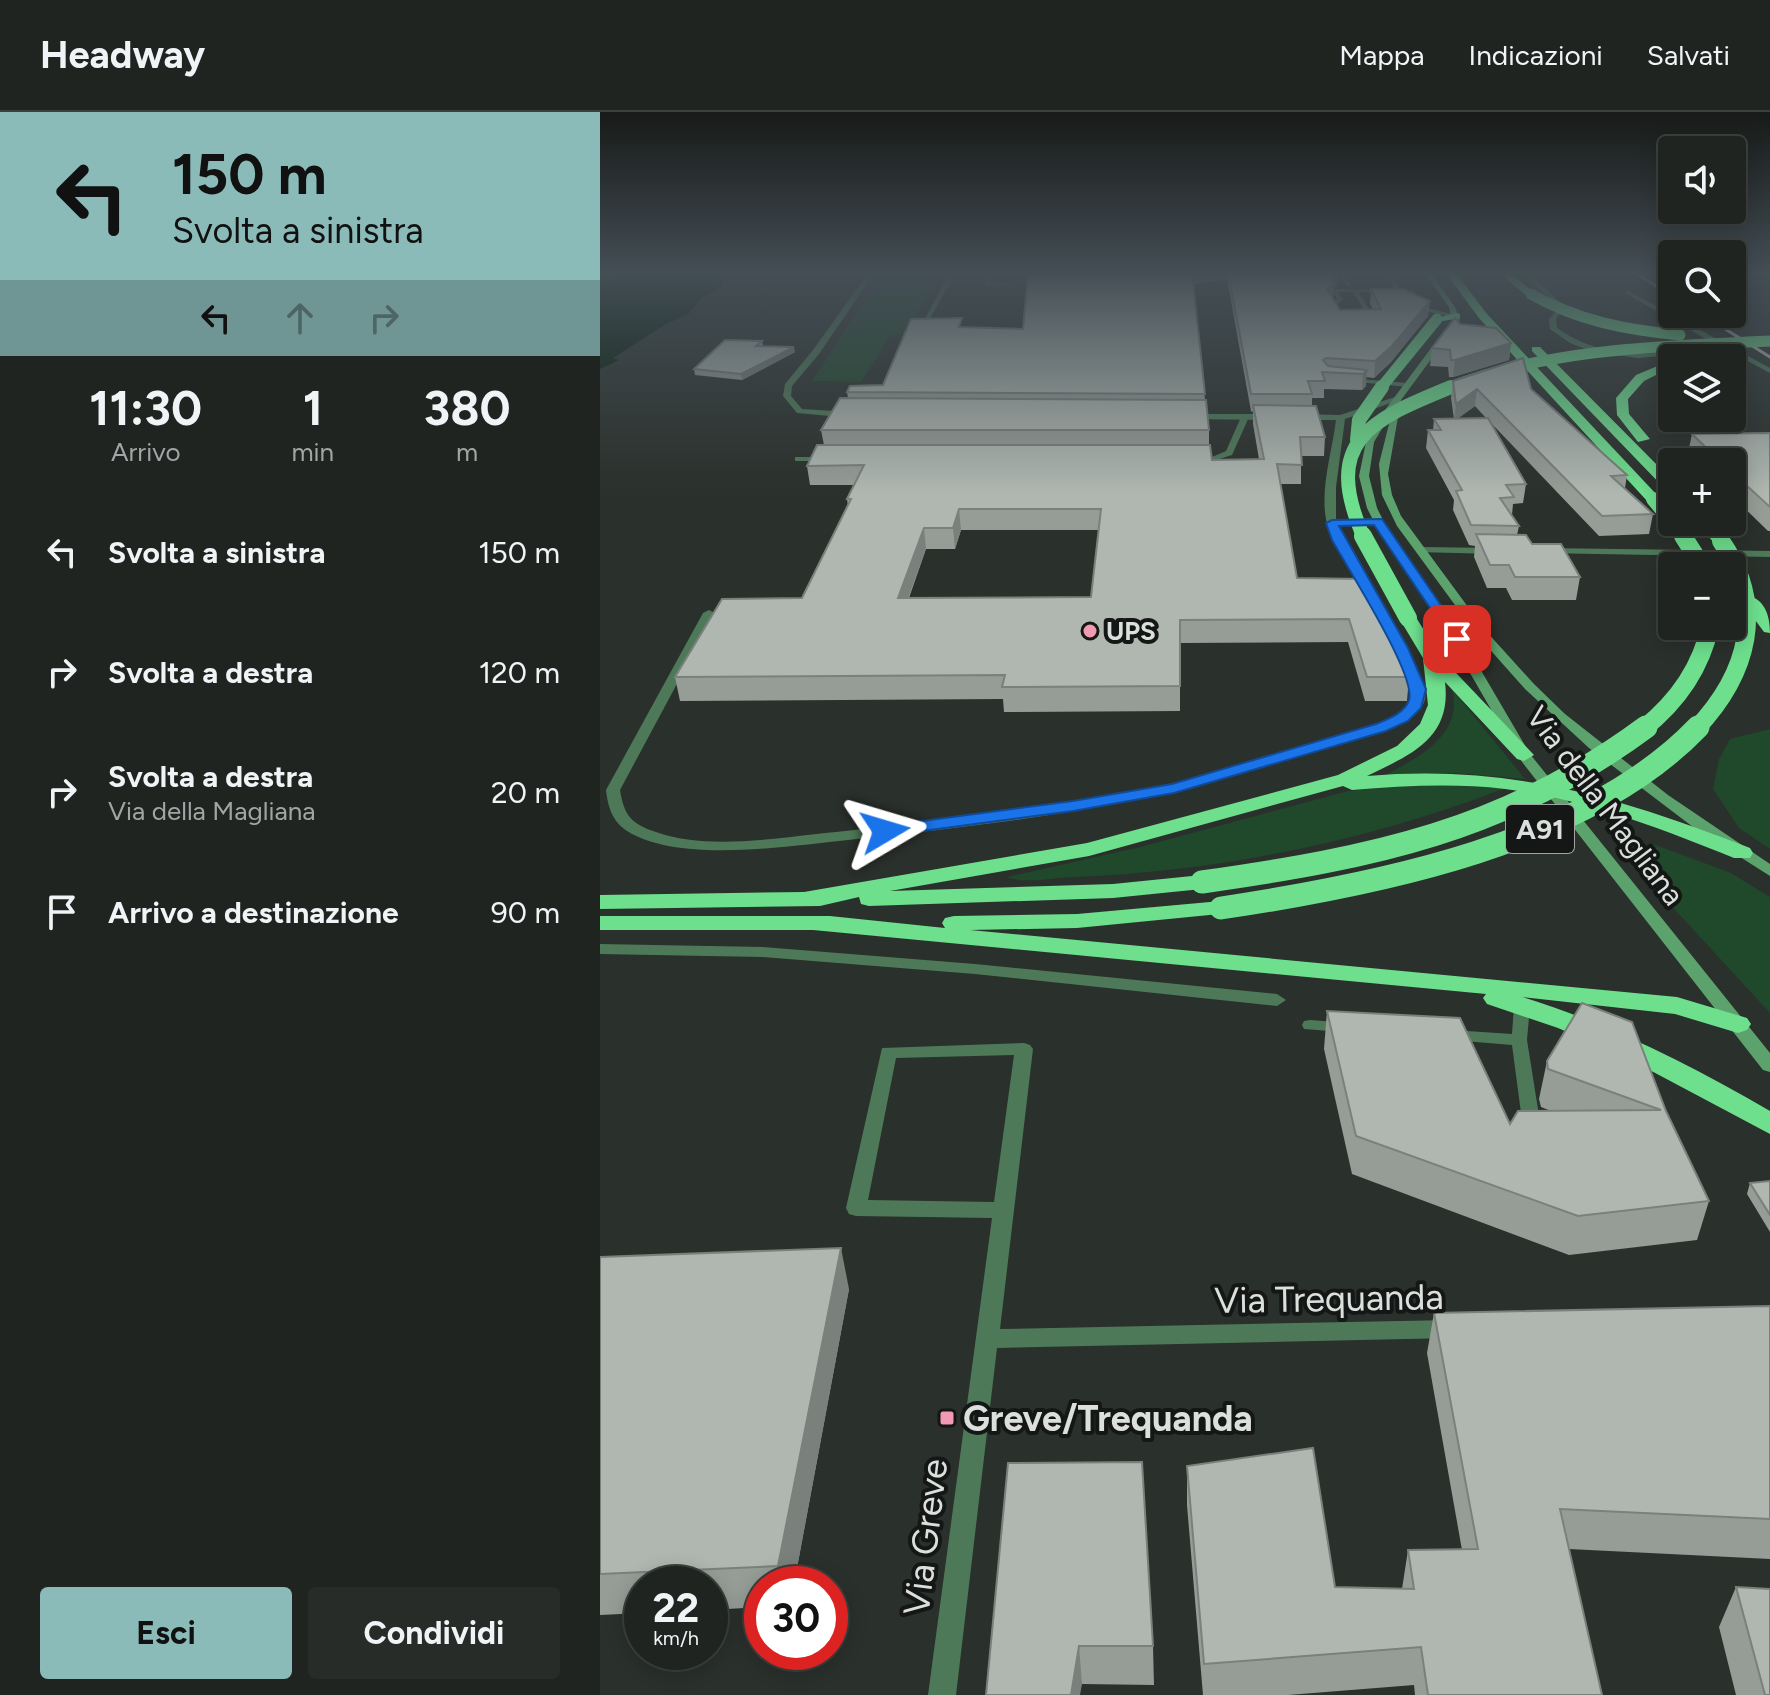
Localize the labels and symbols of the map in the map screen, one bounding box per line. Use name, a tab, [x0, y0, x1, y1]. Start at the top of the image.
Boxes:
pin	[1423, 605, 1491, 673]
place label: UPS	[1106, 615, 1156, 647]
marker: UPS	[1081, 622, 1099, 640]
street label: Via della Magliana	[1519, 699, 1692, 912]
position arrow	[843, 789, 927, 873]
road number: A91	[1506, 805, 1574, 853]
street label: Via Trequanda	[1214, 1275, 1444, 1322]
place label: Greve/Trequanda	[963, 1397, 1253, 1440]
marker: Greve/Trequanda	[938, 1409, 956, 1427]
street label: Via Greve	[895, 1456, 956, 1618]
speed limit sign: 30	[744, 1566, 848, 1670]

